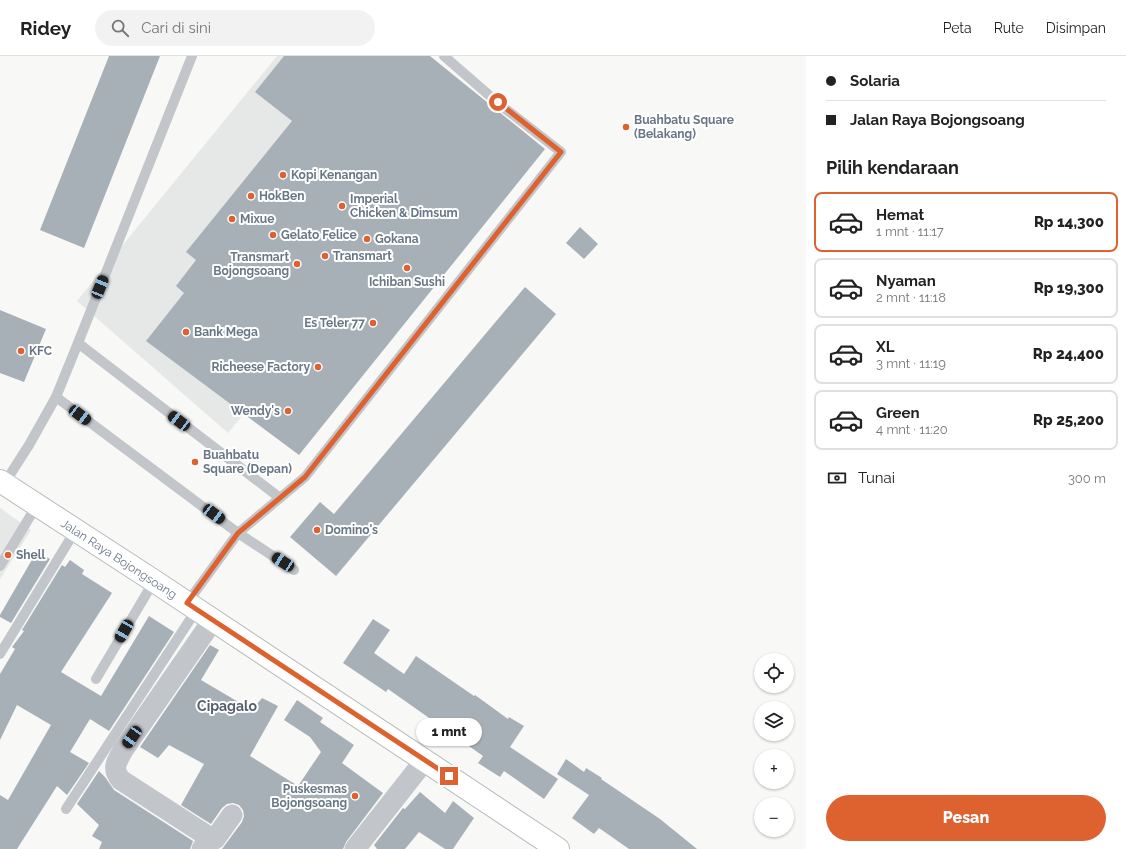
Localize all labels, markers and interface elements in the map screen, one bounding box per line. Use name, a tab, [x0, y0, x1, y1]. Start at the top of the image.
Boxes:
search box	[95, 10, 375, 46]
text: Ridey	[20, 17, 71, 39]
icon: search	[109, 17, 131, 39]
text: Cari di sini	[141, 19, 211, 37]
text: Peta	[943, 20, 972, 36]
text: Rute	[994, 20, 1024, 36]
text: Disimpan	[1046, 20, 1106, 36]
text: Solaria	[850, 72, 900, 90]
route start	[489, 93, 507, 111]
text: Jalan Raya Bojongsoang	[850, 111, 1025, 129]
place label: Buahbatu Square (Belakang)	[634, 113, 734, 141]
marker: Buahbatu Square (Belakang)	[621, 122, 631, 132]
text: Pilih kendaraan	[826, 157, 959, 178]
place label: Kopi Kenangan	[291, 168, 377, 182]
marker: Kopi Kenangan	[278, 170, 288, 180]
place label: HokBen	[259, 189, 304, 203]
marker: HokBen	[246, 191, 256, 201]
place label: Imperial Chicken & Dimsum	[350, 192, 458, 220]
marker: Imperial Chicken & Dimsum	[337, 201, 347, 211]
icon: car	[828, 204, 864, 240]
text: Hemat	[876, 206, 924, 224]
place label: Mixue	[240, 212, 274, 226]
text: Rp 14,300	[1034, 213, 1104, 231]
marker: Mixue	[227, 214, 237, 224]
text: 1 mnt · 11:17	[876, 224, 944, 239]
place label: Gelato Felice	[281, 228, 357, 242]
marker: Gelato Felice	[268, 230, 278, 240]
place label: Gokana	[375, 232, 419, 246]
marker: Gokana	[362, 234, 372, 244]
place label: Transmart	[333, 249, 392, 263]
place label: Transmart Bojongsoang	[213, 250, 289, 278]
marker: Transmart	[320, 251, 330, 261]
marker: Transmart Bojongsoang	[292, 259, 302, 269]
marker: Ichiban Sushi	[402, 263, 412, 273]
icon: car	[828, 270, 864, 306]
text: Nyaman	[876, 272, 936, 290]
car	[90, 274, 110, 300]
place label: Ichiban Sushi	[369, 275, 445, 289]
text: Rp 19,300	[1034, 279, 1104, 297]
text: 2 mnt · 11:18	[876, 290, 946, 305]
place label: Es Teler 77	[304, 316, 365, 330]
marker: Es Teler 77	[368, 318, 378, 328]
place label: Bank Mega	[194, 325, 258, 339]
marker: Bank Mega	[181, 327, 191, 337]
icon: car	[828, 336, 864, 372]
text: XL	[876, 338, 894, 356]
place label: KFC	[29, 344, 52, 358]
text: Rp 24,400	[1033, 345, 1104, 363]
marker: KFC	[16, 346, 26, 356]
text: 3 mnt · 11:19	[876, 356, 946, 371]
place label: Richeese Factory	[212, 360, 310, 374]
marker: Richeese Factory	[313, 362, 323, 372]
icon: car	[828, 402, 864, 438]
car	[67, 403, 93, 427]
place label: Wendy's	[231, 404, 280, 418]
text: Green	[876, 404, 920, 422]
marker: Wendy's	[283, 406, 293, 416]
car	[166, 409, 192, 433]
text: Rp 25,200	[1033, 411, 1104, 429]
text: 4 mnt · 11:20	[876, 422, 948, 437]
place label: Buahbatu Square (Depan)	[203, 448, 292, 476]
marker: Buahbatu Square (Depan)	[190, 457, 200, 467]
icon: cash	[826, 467, 848, 489]
text: Tunai	[858, 469, 895, 487]
text: 300 m	[1068, 471, 1106, 486]
car	[201, 502, 227, 526]
street label: Jalan Raya Bojongsoang	[58, 516, 180, 602]
place label: Domino's	[325, 523, 378, 537]
marker: Domino's	[312, 525, 322, 535]
place label: Shell	[16, 548, 46, 562]
marker: Shell	[3, 550, 13, 560]
car	[270, 550, 296, 574]
car	[113, 618, 135, 644]
map controls	[754, 653, 794, 837]
button: locate	[754, 653, 794, 693]
district label: Cipagalo	[197, 698, 257, 714]
button: layers	[754, 701, 794, 741]
callout: 1 mnt	[416, 718, 482, 746]
car	[120, 724, 144, 750]
text: 1 mnt	[431, 724, 467, 739]
button: +	[754, 749, 794, 789]
route end	[440, 767, 458, 785]
place label: Puskesmas Bojongsoang	[271, 782, 347, 810]
marker: Puskesmas Bojongsoang	[350, 791, 360, 801]
button: Pesan	[826, 795, 1106, 841]
button: −	[754, 797, 794, 837]

